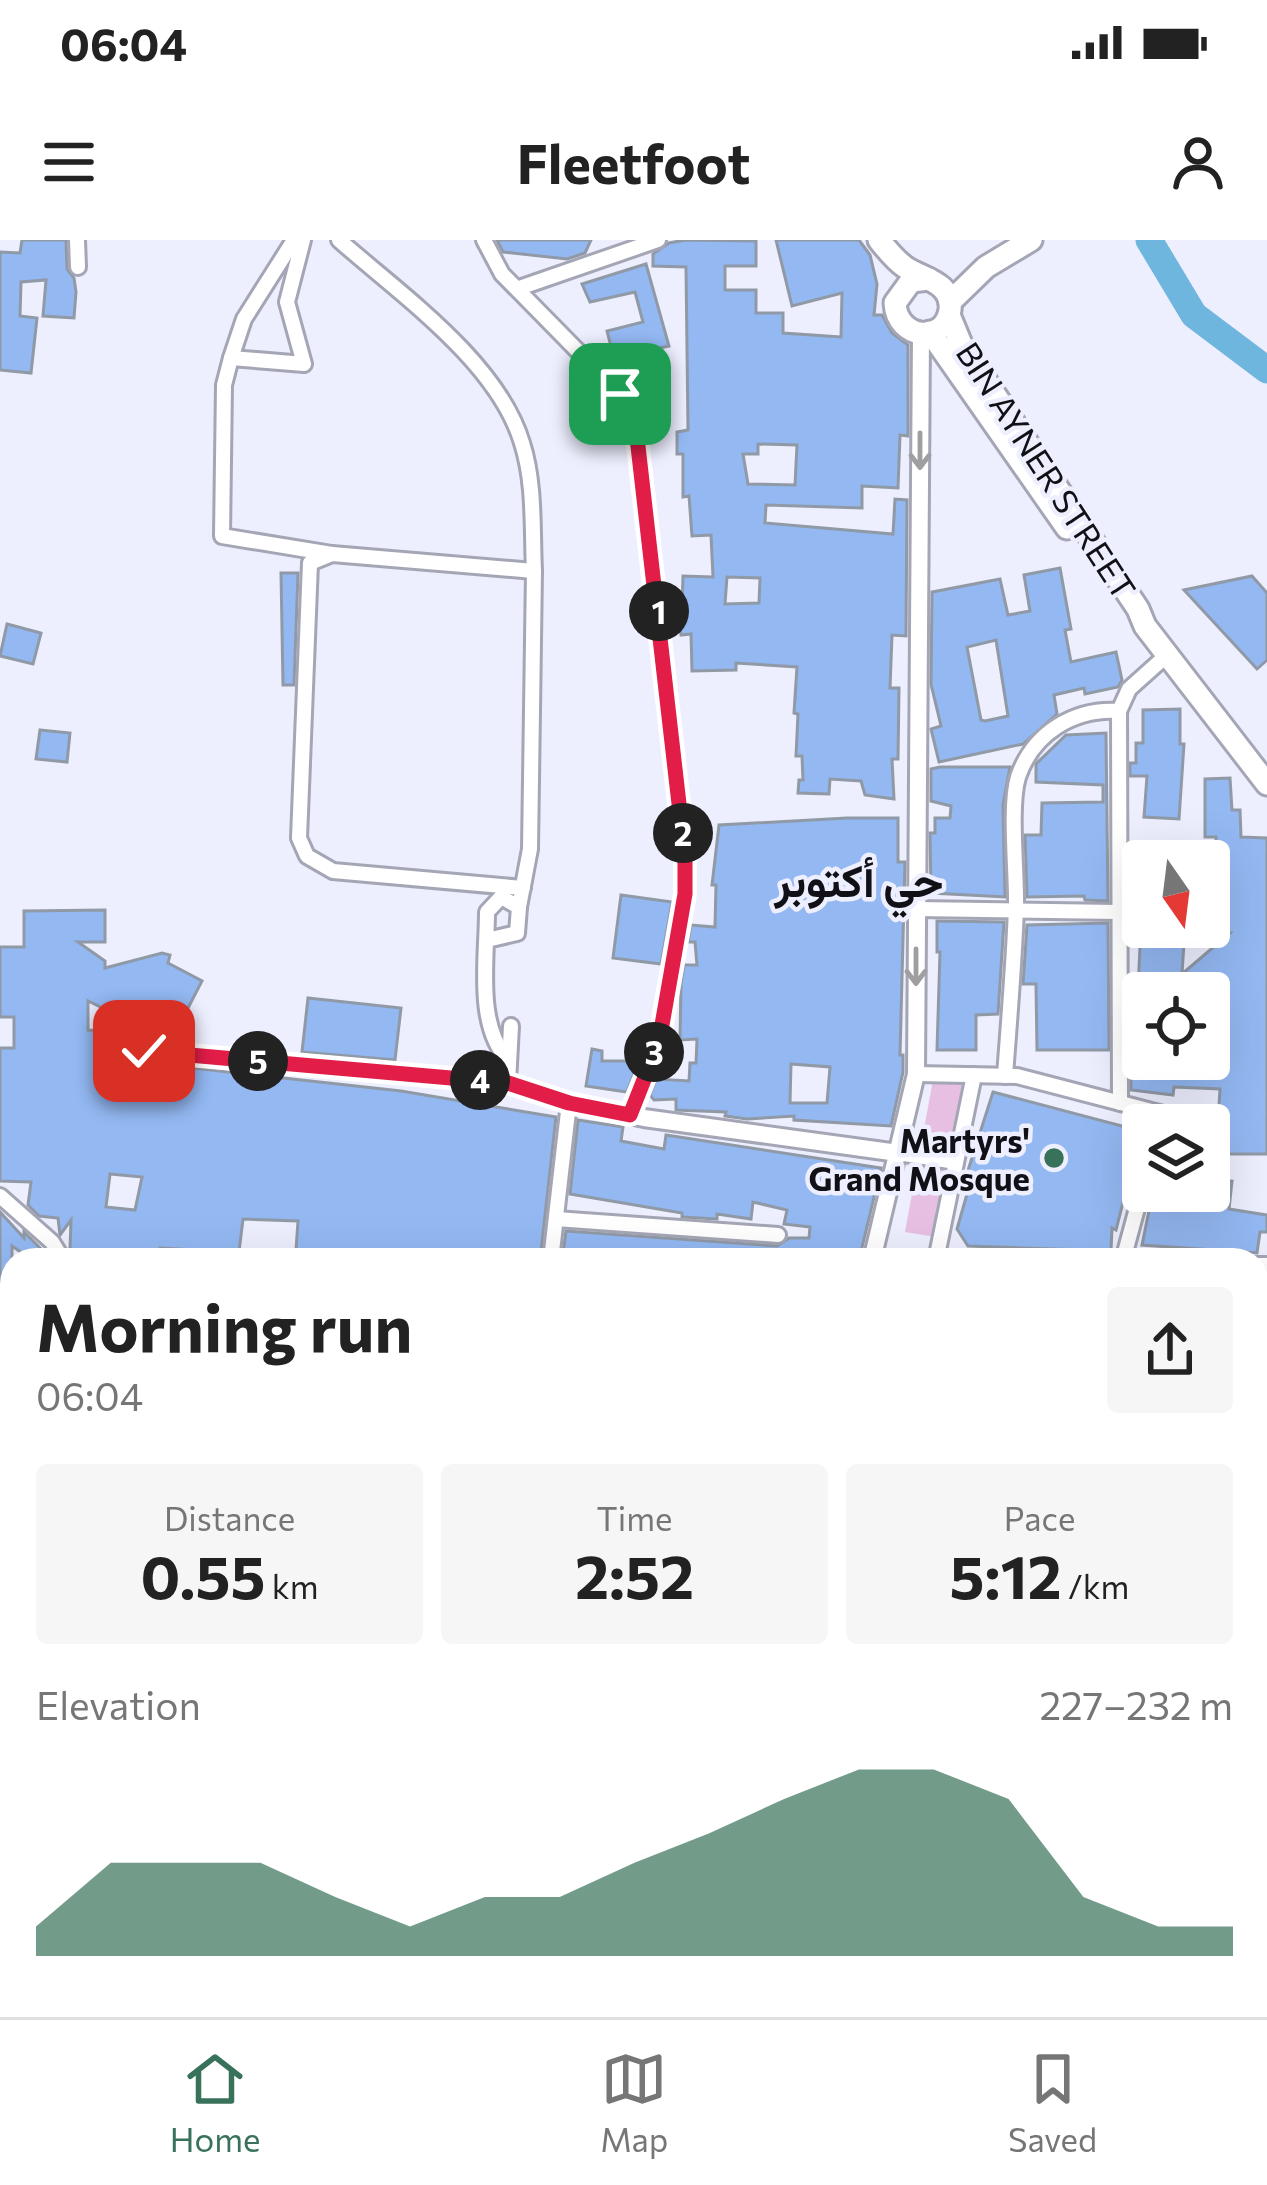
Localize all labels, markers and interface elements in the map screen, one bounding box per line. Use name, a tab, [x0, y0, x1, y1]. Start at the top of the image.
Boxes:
text: 06:04	[60, 15, 187, 70]
icon: menu	[36, 129, 102, 195]
text: Fleetfoot	[517, 129, 750, 195]
icon: person	[1165, 129, 1231, 195]
street label: BIN AYNER STREET	[949, 334, 1145, 606]
pin	[569, 343, 671, 445]
icon: arrive	[587, 361, 653, 427]
one-way arrow	[909, 431, 931, 470]
pin: 1	[629, 581, 689, 641]
text: 1	[652, 590, 666, 631]
pin: 2	[653, 803, 713, 863]
text: 2	[674, 812, 692, 853]
north arrow	[1122, 840, 1230, 948]
map controls	[1122, 840, 1230, 1212]
district label: حي أكتوبر	[773, 851, 943, 918]
one-way arrow	[905, 947, 928, 986]
button: locate	[1122, 972, 1230, 1080]
pin	[93, 1000, 195, 1102]
icon: check	[111, 1018, 177, 1084]
pin: 3	[624, 1022, 684, 1082]
pin: 5	[228, 1031, 288, 1091]
text: 3	[644, 1031, 664, 1072]
text: 5	[248, 1040, 268, 1081]
pin: 4	[450, 1050, 510, 1110]
text: 4	[470, 1059, 490, 1100]
button: layers	[1122, 1104, 1230, 1212]
place label: Martyrs' Grand Mosque	[809, 1119, 1030, 1198]
marker: Martyrs' Grand Mosque	[1041, 1145, 1067, 1171]
text: Morning run	[36, 1285, 413, 1366]
button: share	[1107, 1287, 1233, 1413]
text: 06:04	[36, 1371, 143, 1419]
text: Distance	[164, 1497, 295, 1538]
text: Time	[597, 1497, 672, 1538]
text: Pace	[1004, 1497, 1075, 1538]
text: 0.55	[141, 1538, 265, 1611]
text: 2:52	[575, 1538, 694, 1611]
text: 5:12	[950, 1538, 1062, 1611]
text: km	[265, 1565, 318, 1606]
text: /km	[1062, 1565, 1129, 1606]
text: Elevation	[36, 1680, 201, 1728]
text: 227–232 m	[1039, 1680, 1233, 1728]
tab: Home	[170, 2046, 261, 2159]
tab: Map	[600, 2046, 668, 2159]
tab: Saved	[1008, 2046, 1097, 2159]

